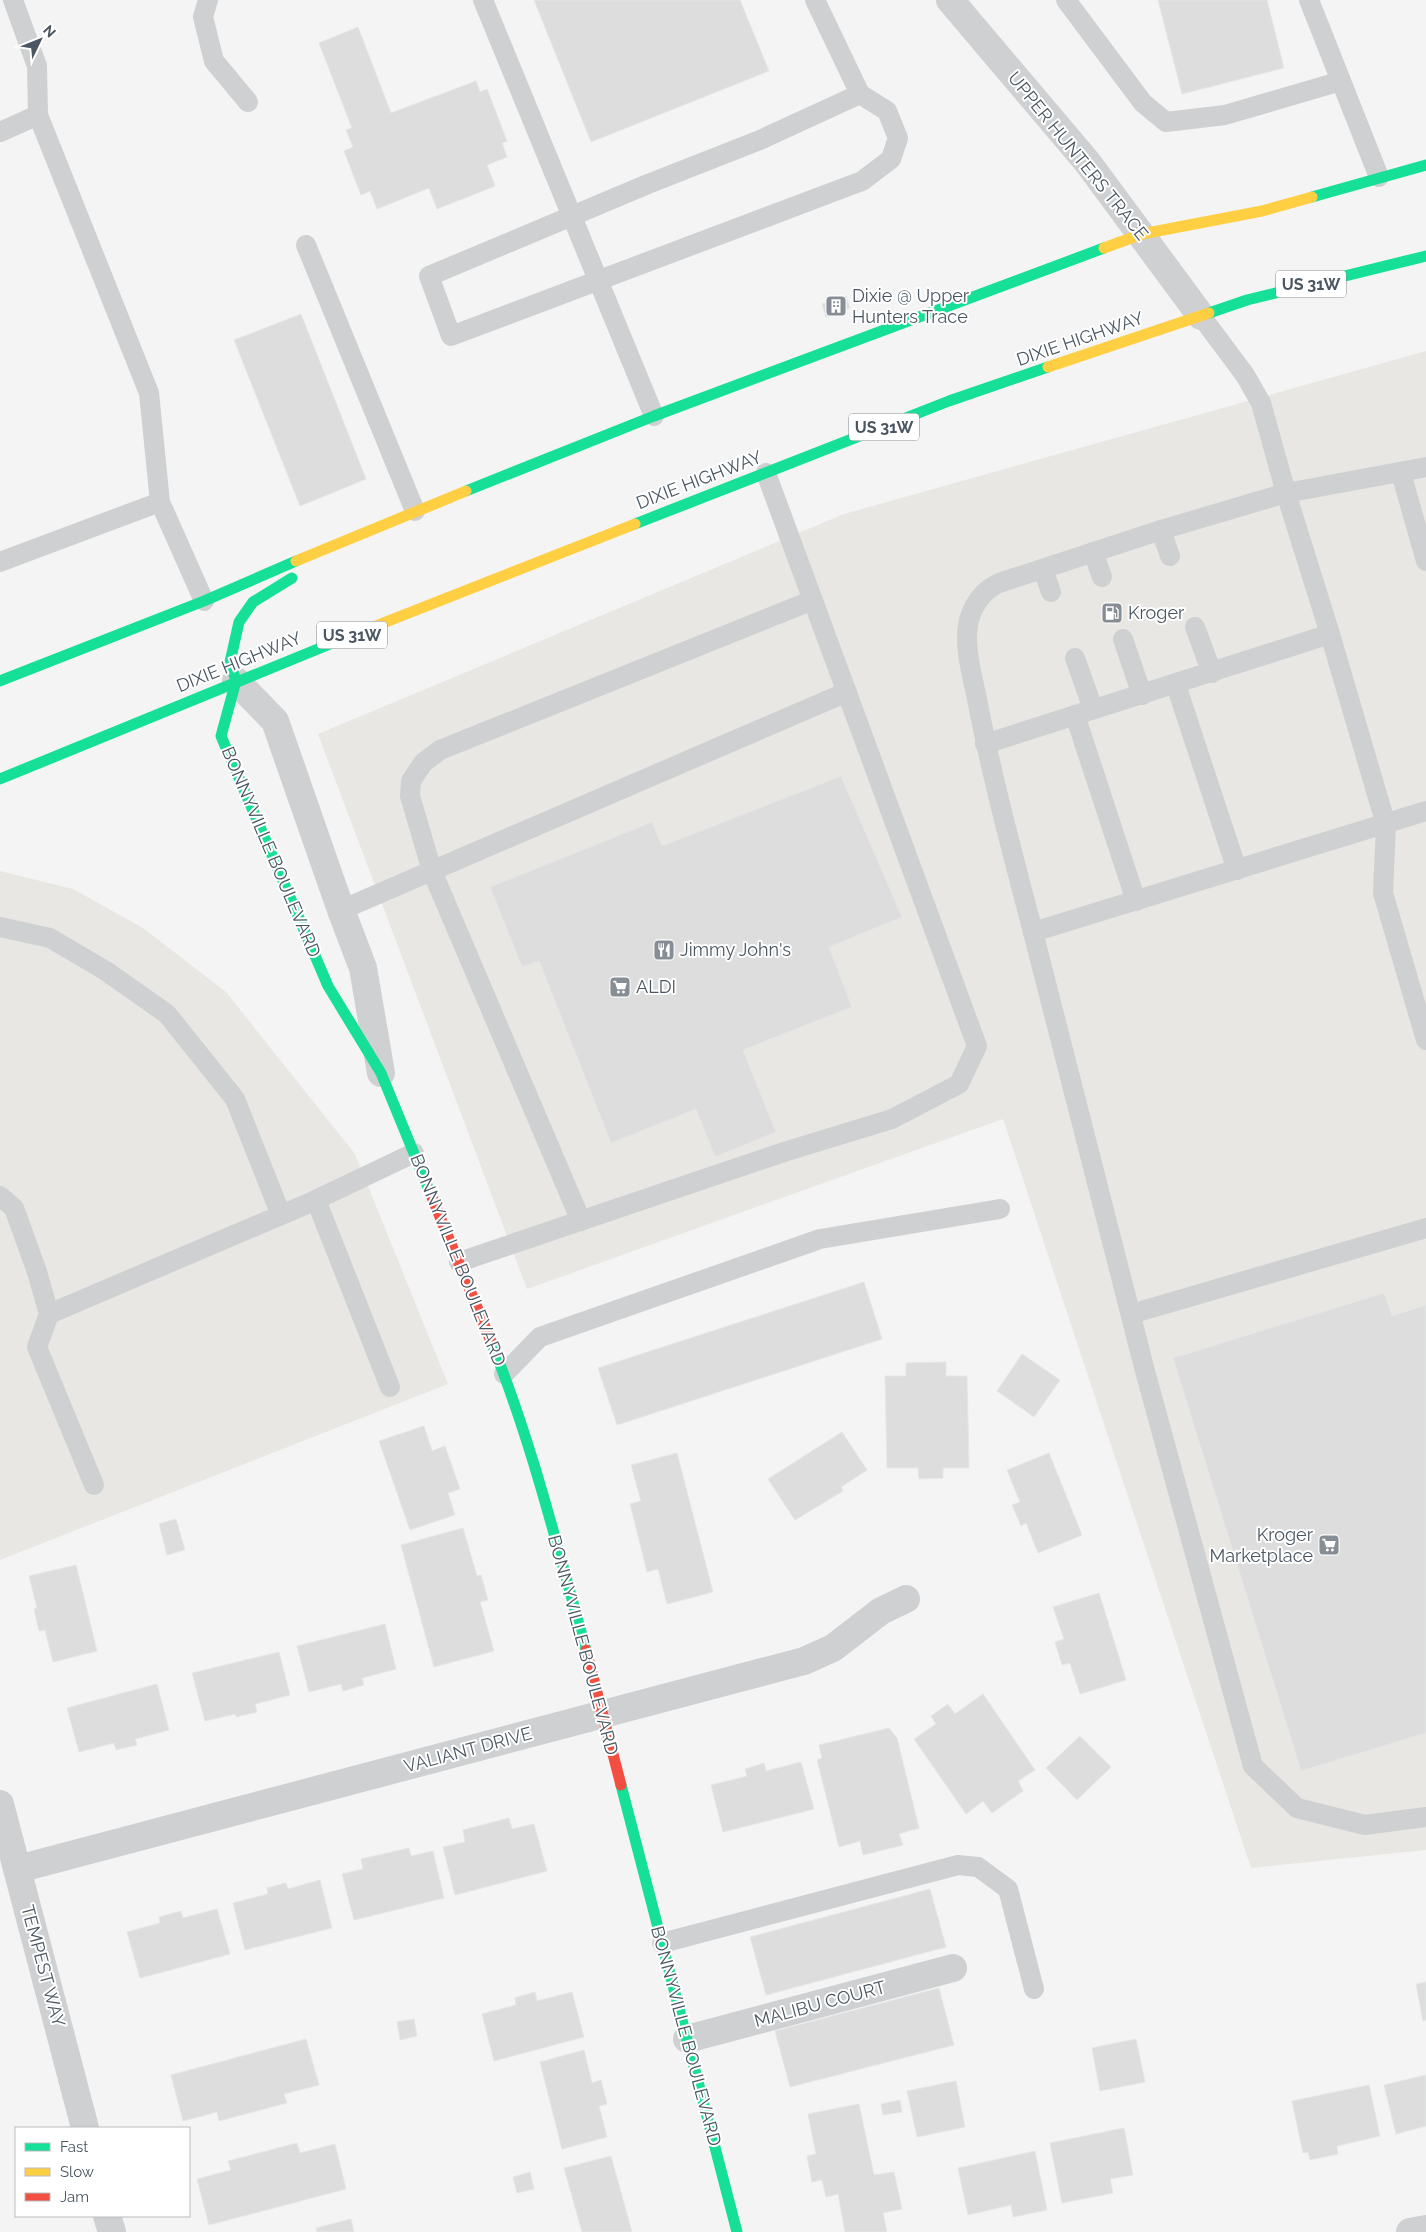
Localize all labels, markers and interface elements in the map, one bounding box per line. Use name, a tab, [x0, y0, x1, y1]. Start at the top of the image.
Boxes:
north arrow	[15, 15, 65, 65]
text: N	[40, 22, 59, 40]
street label: UPPER HUNTERS TRACE	[1004, 67, 1153, 244]
road number: US 31W	[1276, 270, 1346, 298]
place label: Dixie @ Upper Hunters Trace	[852, 285, 970, 327]
building icon: Dixie @ Upper Hunters Trace	[824, 294, 848, 318]
street label: DIXIE HIGHWAY	[1014, 307, 1146, 370]
road number: US 31W	[849, 414, 919, 441]
street label: DIXIE HIGHWAY	[633, 446, 765, 513]
fuel station icon: Kroger	[1100, 601, 1124, 625]
place label: Kroger	[1128, 602, 1185, 623]
road number: US 31W	[317, 622, 387, 648]
street label: DIXIE HIGHWAY	[173, 627, 305, 696]
street label: BONNYVILLE BOULEVARD	[217, 743, 325, 960]
restaurant icon: Jimmy John's	[652, 938, 676, 962]
place label: Jimmy John's	[680, 939, 791, 960]
supermarket icon: ALDI	[608, 975, 632, 999]
place label: ALDI	[636, 976, 676, 997]
street label: BONNYVILLE BOULEVARD	[406, 1151, 511, 1369]
place label: Kroger Marketplace	[1209, 1524, 1314, 1566]
street label: BONNYVILLE BOULEVARD	[544, 1533, 623, 1757]
supermarket icon: Kroger Marketplace	[1317, 1533, 1341, 1557]
street label: VALIANT DRIVE	[402, 1722, 534, 1777]
street label: TEMPEST WAY	[17, 1903, 70, 2029]
street label: BONNYVILLE BOULEVARD	[647, 1924, 726, 2148]
street label: MALIBU COURT	[752, 1976, 888, 2031]
legend	[15, 2127, 190, 2217]
text: Fast	[60, 2138, 88, 2156]
text: Slow	[60, 2163, 94, 2181]
text: Jam	[60, 2188, 89, 2206]

